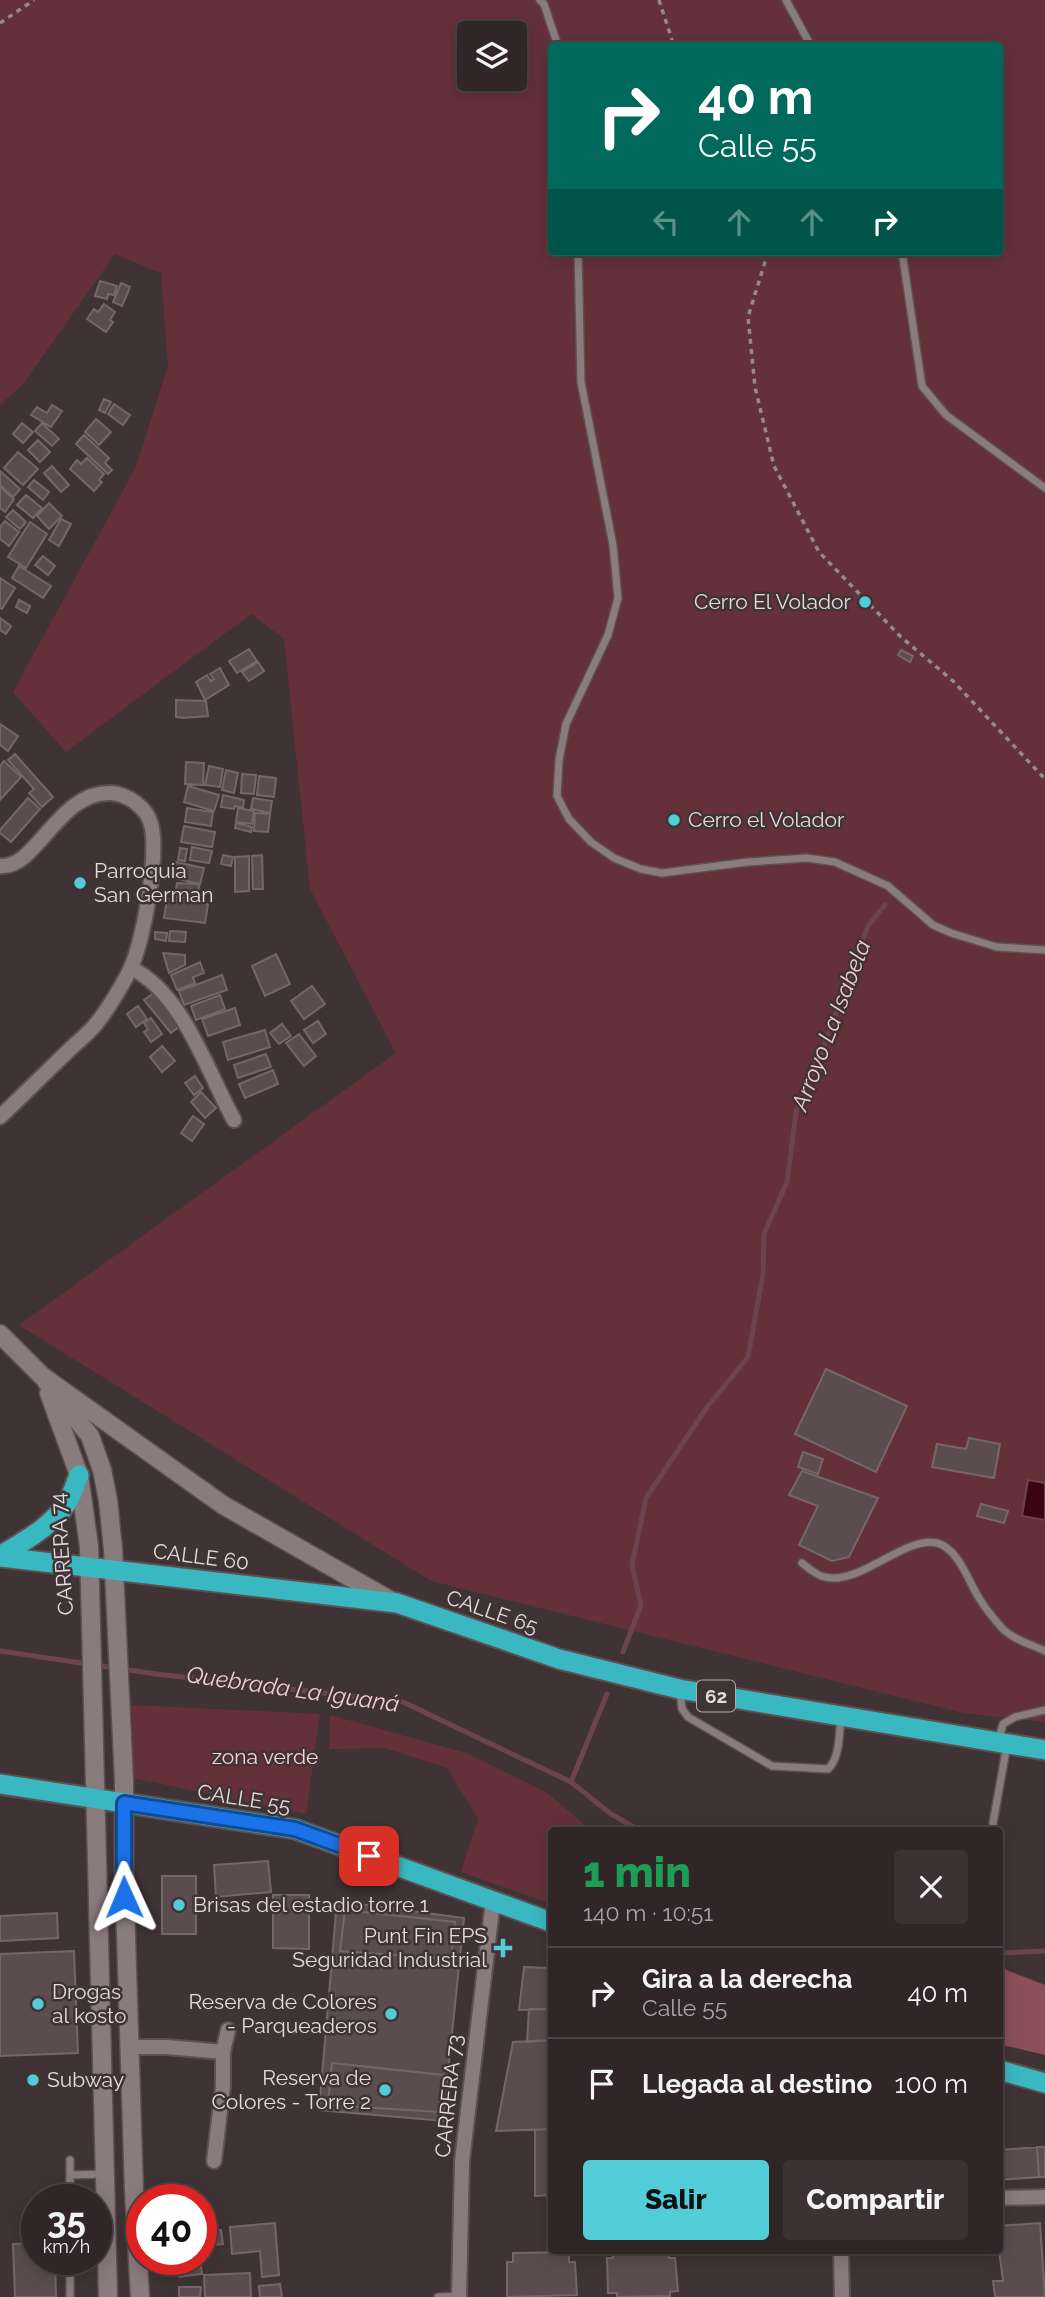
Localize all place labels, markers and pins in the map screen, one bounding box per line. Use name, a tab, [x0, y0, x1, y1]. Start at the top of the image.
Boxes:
place label: Cerro El Volador	[694, 589, 852, 614]
marker: Cerro El Volador	[857, 594, 873, 610]
place label: Cerro el Volador	[688, 807, 845, 832]
marker: Cerro el Volador	[666, 812, 682, 828]
place label: Parroquia San German	[94, 858, 214, 907]
marker: Parroquia San German	[72, 875, 88, 891]
pin	[339, 1826, 399, 1886]
place label: Brisas del estadio torre 1	[193, 1892, 429, 1917]
marker: Brisas del estadio torre 1	[171, 1897, 187, 1913]
place label: Punt Fin EPS Seguridad Industrial	[292, 1923, 487, 1972]
marker: Punt Fin EPS Seguridad Industrial	[493, 1938, 513, 1958]
place label: Drogas al kosto	[52, 1979, 126, 2028]
place label: Reserva de Colores - Parqueaderos	[188, 1989, 377, 2038]
marker: Drogas al kosto	[30, 1996, 46, 2012]
marker: Reserva de Colores - Parqueaderos	[383, 2006, 399, 2022]
place label: Reserva de Colores - Torre 2	[211, 2065, 371, 2114]
place label: Subway	[47, 2067, 124, 2092]
marker: Subway	[25, 2072, 41, 2088]
marker: Reserva de Colores - Torre 2	[377, 2082, 393, 2098]

